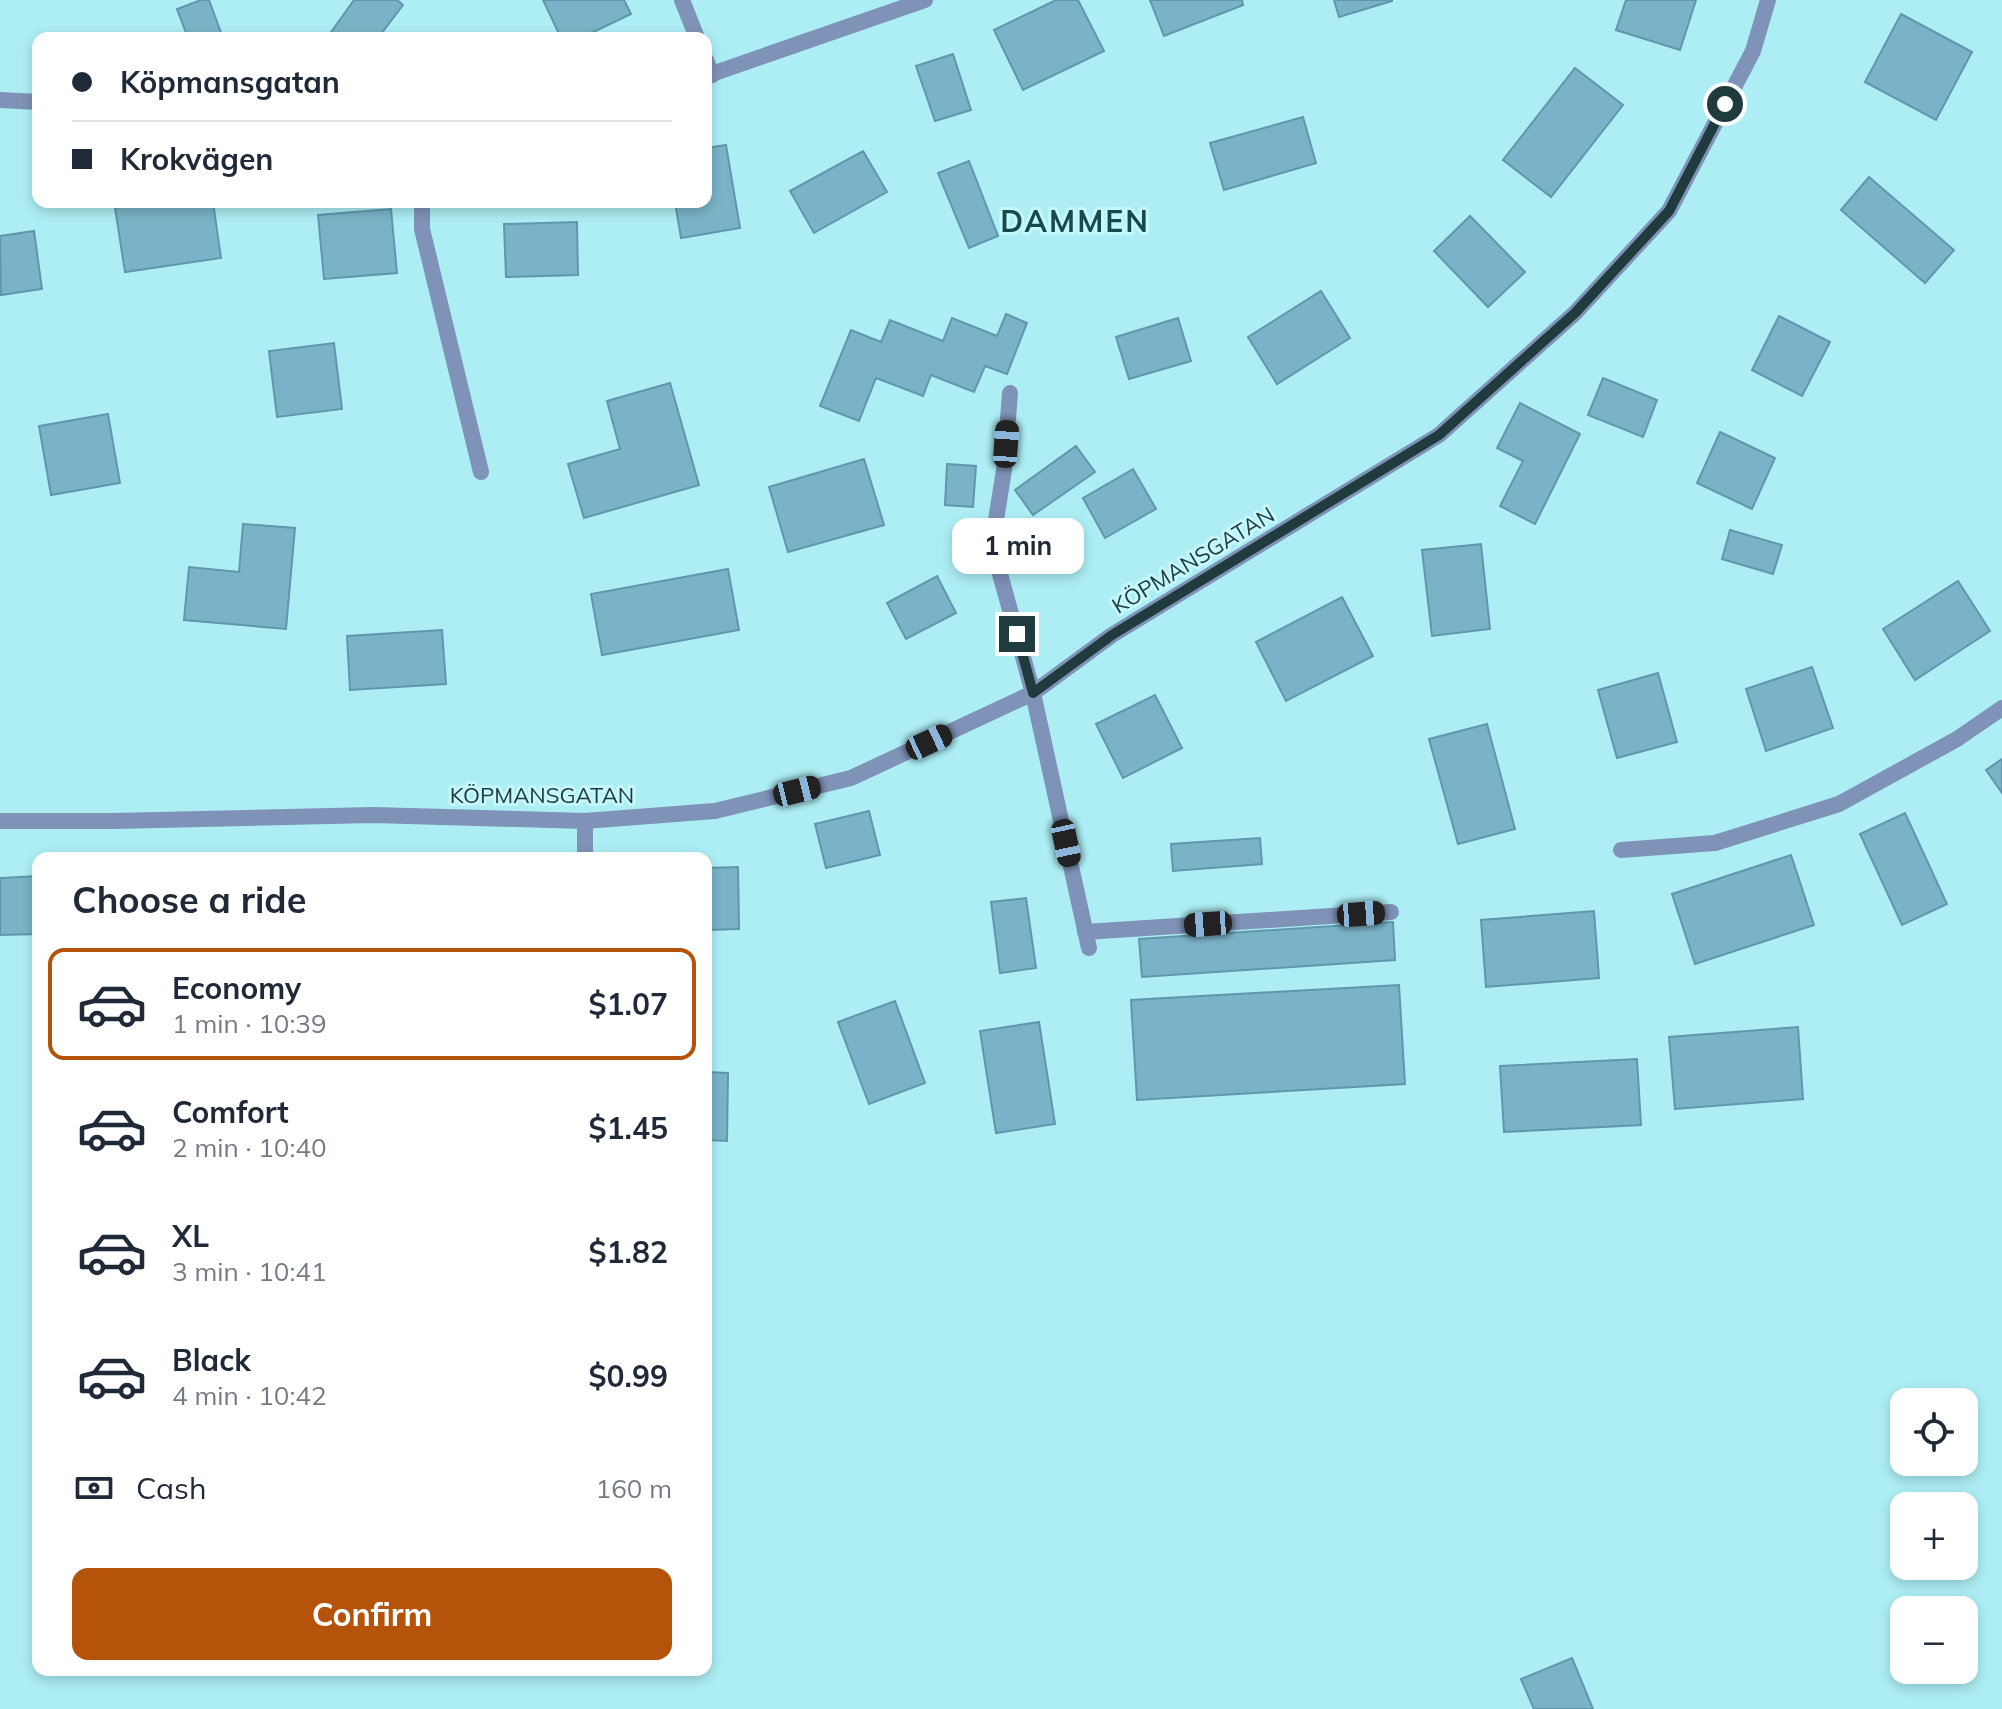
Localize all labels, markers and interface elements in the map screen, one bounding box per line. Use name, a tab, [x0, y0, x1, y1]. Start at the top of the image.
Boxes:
text: Köpmansgatan	[120, 63, 340, 101]
route start	[1707, 86, 1743, 122]
text: Krokvägen	[120, 140, 273, 178]
district label: DAMMEN	[1000, 202, 1150, 240]
car	[992, 419, 1020, 469]
street label: KÖPMANSGATAN	[1107, 500, 1279, 620]
callout: 1 min	[951, 518, 1083, 574]
text: 1 min	[984, 529, 1052, 562]
route end	[999, 616, 1035, 652]
car	[902, 721, 956, 763]
car	[771, 774, 823, 808]
street label: KÖPMANSGATAN	[450, 781, 634, 809]
car	[1049, 817, 1083, 869]
text: Choose a ride	[72, 877, 306, 922]
car	[1336, 900, 1386, 928]
car	[1183, 910, 1233, 938]
icon: car	[76, 968, 148, 1040]
text: Economy	[172, 969, 301, 1007]
text: $1.07	[589, 985, 668, 1023]
text: 1 min · 10:39	[172, 1007, 327, 1040]
icon: car	[76, 1092, 148, 1164]
text: Comfort	[172, 1093, 289, 1131]
text: $1.45	[589, 1109, 668, 1147]
text: 2 min · 10:40	[172, 1131, 327, 1164]
icon: car	[76, 1216, 148, 1288]
text: XL	[172, 1217, 209, 1255]
text: $1.82	[589, 1233, 668, 1271]
text: 3 min · 10:41	[172, 1255, 327, 1288]
icon: car	[76, 1340, 148, 1412]
text: Black	[172, 1341, 251, 1379]
text: $0.99	[589, 1357, 668, 1395]
text: 4 min · 10:42	[172, 1379, 327, 1412]
map controls	[1890, 1388, 1978, 1684]
button: locate	[1890, 1388, 1978, 1476]
icon: cash	[72, 1466, 116, 1510]
text: Cash	[136, 1469, 207, 1507]
text: 160 m	[596, 1472, 672, 1505]
button: +	[1890, 1492, 1978, 1580]
button: Confirm	[72, 1568, 672, 1660]
button: −	[1890, 1596, 1978, 1684]

